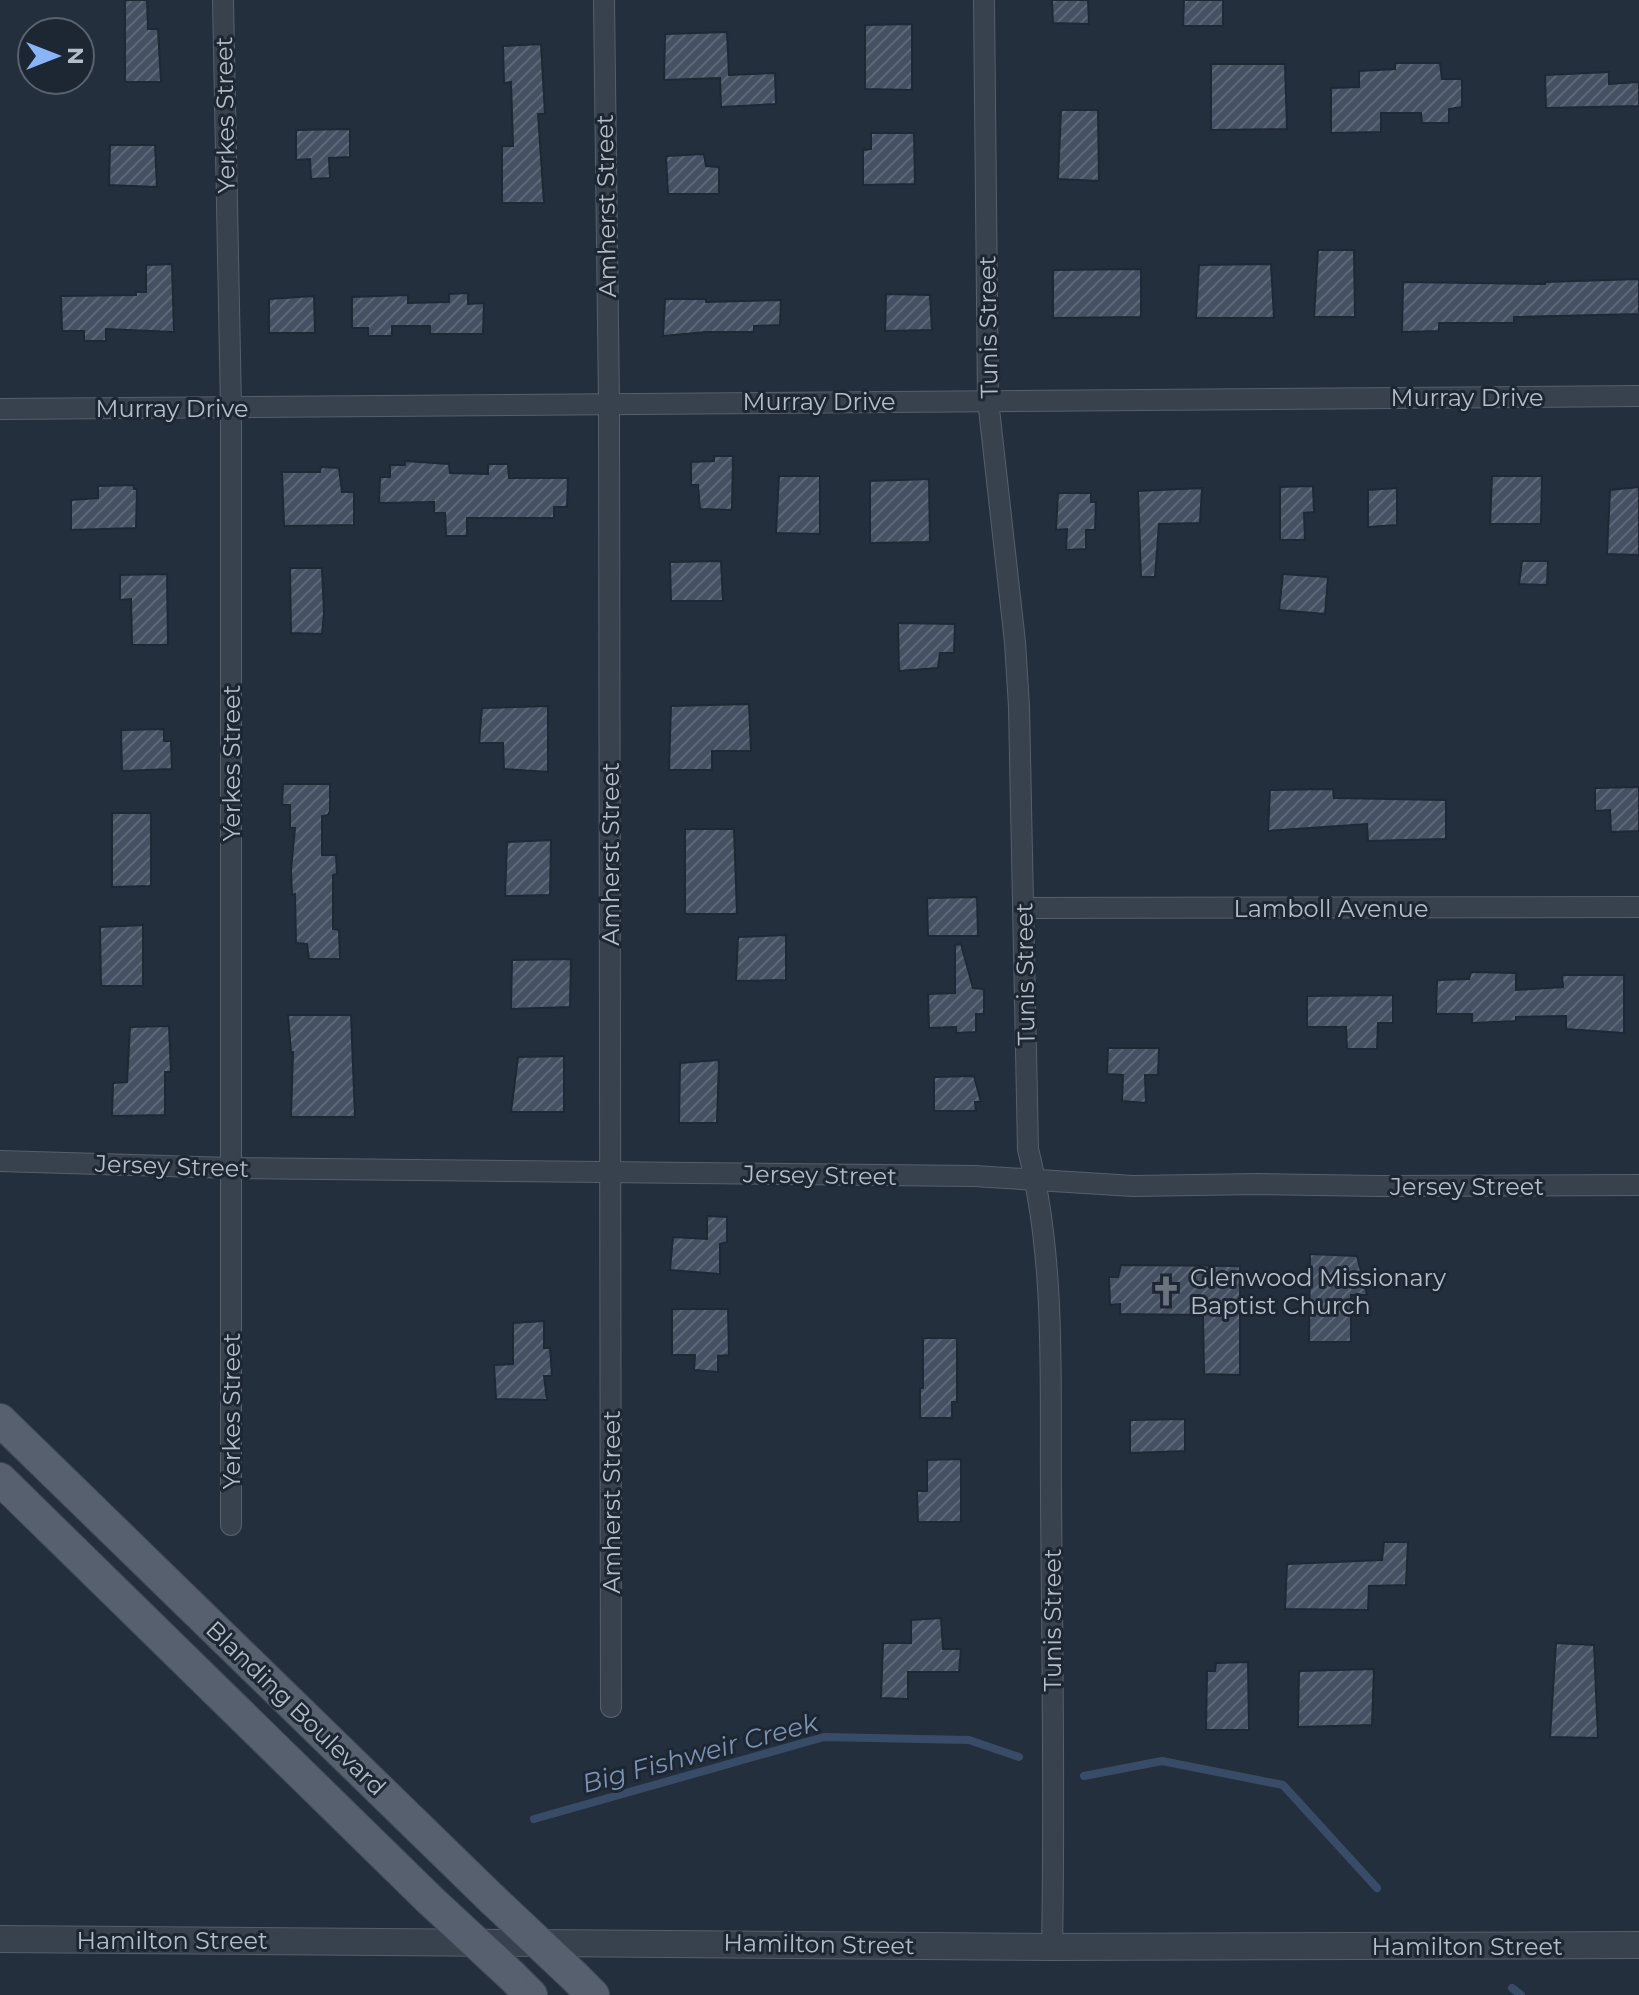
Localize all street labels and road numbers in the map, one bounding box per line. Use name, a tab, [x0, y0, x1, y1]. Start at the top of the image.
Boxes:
street label: Yerkes Street	[209, 36, 241, 194]
street label: Amherst Street	[590, 114, 622, 298]
street label: Tunis Street	[972, 255, 1004, 399]
street label: Murray Drive	[1391, 383, 1544, 412]
street label: Murray Drive	[743, 387, 896, 416]
street label: Murray Drive	[96, 394, 249, 423]
street label: Yerkes Street	[217, 684, 246, 841]
street label: Amherst Street	[596, 762, 625, 946]
street label: Lamboll Avenue	[1234, 894, 1428, 923]
street label: Tunis Street	[1009, 902, 1041, 1046]
street label: Jersey Street	[94, 1149, 250, 1183]
street label: Jersey Street	[742, 1159, 897, 1191]
street label: Jersey Street	[1389, 1172, 1544, 1201]
street label: Yerkes Street	[217, 1332, 246, 1489]
street label: Amherst Street	[597, 1410, 626, 1594]
street label: Tunis Street	[1038, 1548, 1067, 1691]
street label: Blanding Boulevard	[200, 1615, 392, 1801]
street label: Hamilton Street	[76, 1926, 268, 1955]
street label: Hamilton Street	[723, 1928, 915, 1960]
street label: Hamilton Street	[1371, 1932, 1563, 1961]

